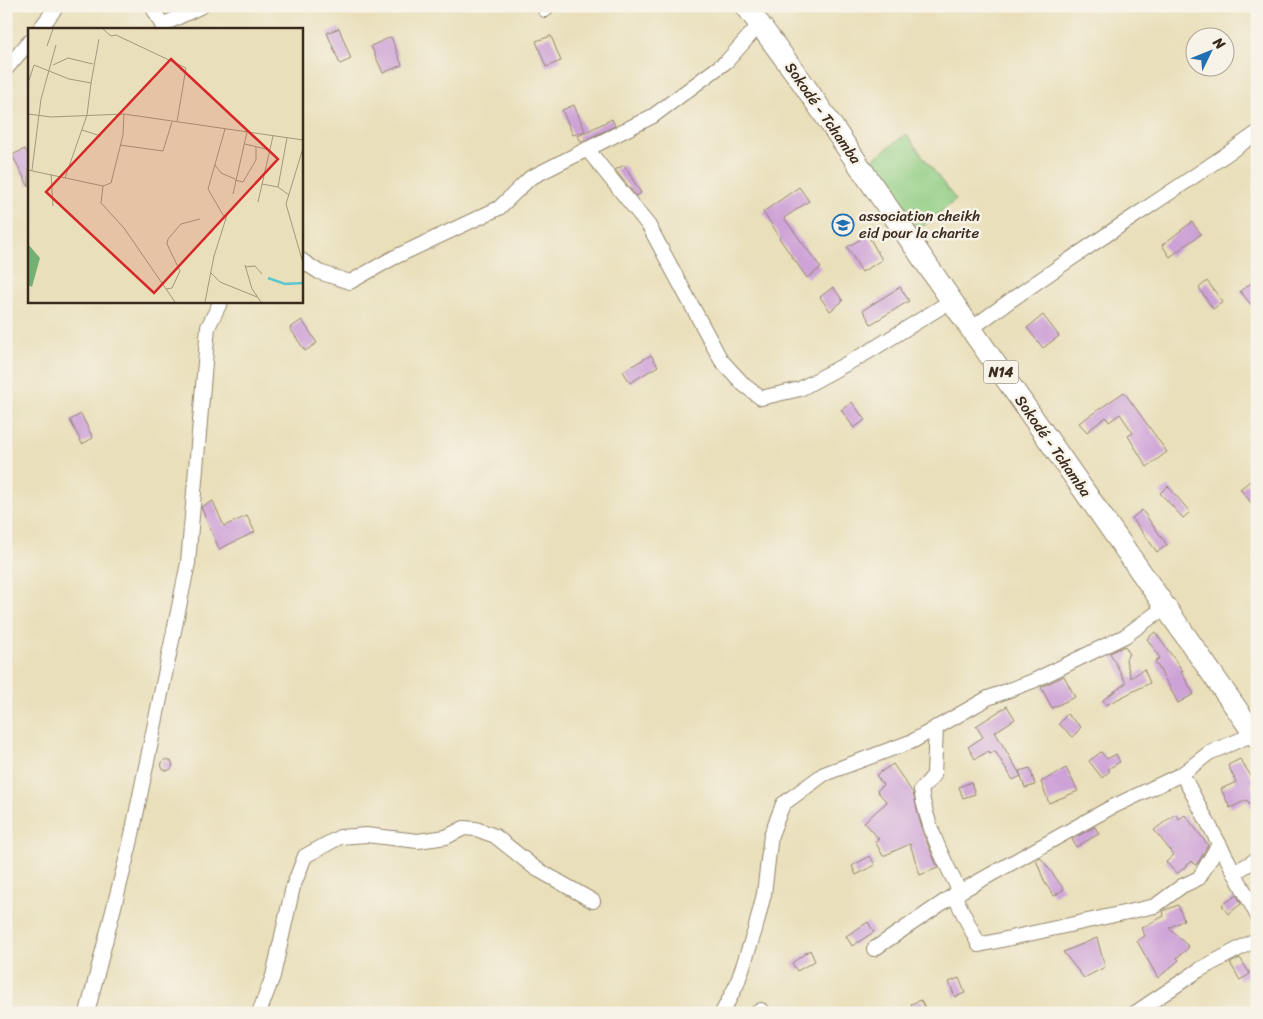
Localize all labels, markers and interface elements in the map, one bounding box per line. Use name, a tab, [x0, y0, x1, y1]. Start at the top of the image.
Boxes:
inset map	[28, 28, 302, 302]
north arrow	[1186, 28, 1236, 78]
text: N	[1206, 31, 1232, 56]
street label: Sokodé - Tchamba	[778, 56, 868, 170]
place label: association cheikh eid pour la charite	[859, 203, 980, 246]
school or university icon: association cheikh eid pour la charite	[831, 213, 855, 237]
road number: N14	[984, 361, 1018, 384]
street label: Sokodé - Tchamba	[1008, 389, 1098, 503]

